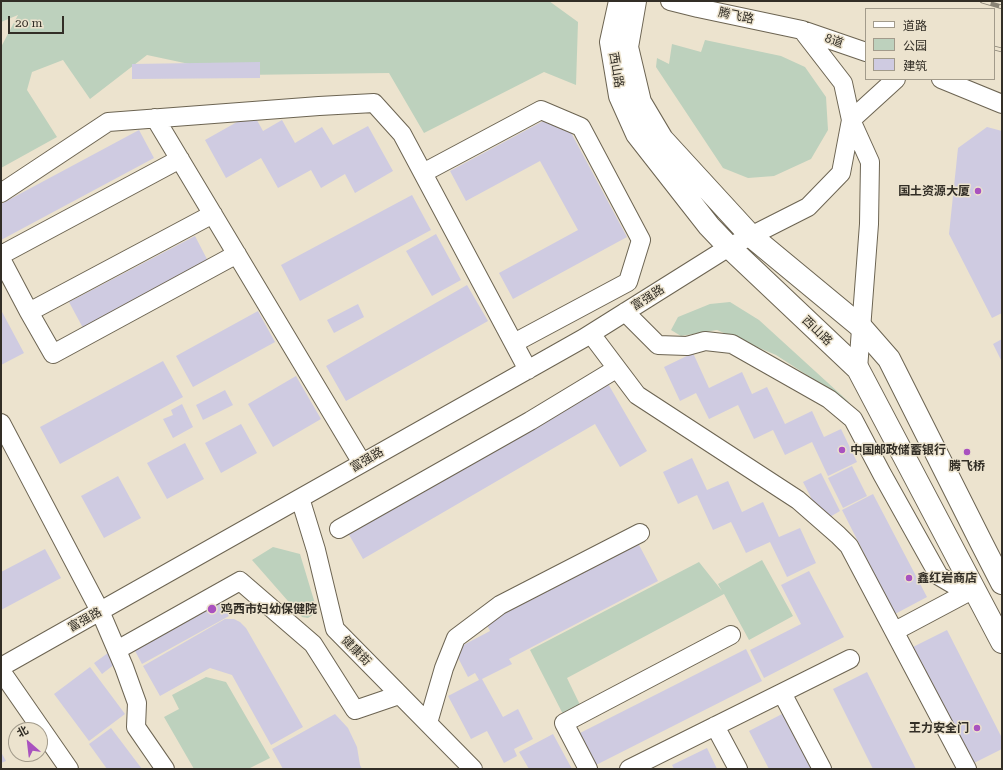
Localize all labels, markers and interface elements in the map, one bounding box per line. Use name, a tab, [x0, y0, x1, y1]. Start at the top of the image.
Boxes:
street label: 腾飞路	[717, 5, 755, 27]
scale bar	[10, 8, 66, 34]
legend	[865, 8, 995, 80]
text: 20 m	[15, 16, 42, 30]
text: 道路	[903, 19, 927, 33]
street label: 8道	[823, 31, 845, 51]
text: 公园	[903, 39, 927, 53]
street label: 西山路	[606, 51, 626, 89]
text: 建筑	[903, 59, 927, 73]
place label: 国土资源大厦	[898, 184, 970, 198]
marker: 国土资源大厦	[973, 186, 983, 196]
street label: 富强路	[629, 282, 667, 314]
street label: 西山路	[799, 313, 835, 349]
place label: 中国邮政储蓄银行	[850, 443, 946, 457]
street label: 富强路	[348, 445, 386, 475]
marker: 中国邮政储蓄银行	[837, 445, 847, 455]
marker: 腾飞桥	[962, 447, 972, 457]
place label: 腾飞桥	[949, 459, 985, 473]
place label: 鑫红岩商店	[917, 571, 977, 585]
marker: 鑫红岩商店	[904, 573, 914, 583]
place label: 鸡西市妇幼保健院	[221, 602, 317, 616]
marker: 鸡西市妇幼保健院	[206, 603, 218, 615]
street label: 富强路	[66, 605, 104, 635]
street label: 健康街	[338, 633, 374, 669]
place label: 王力安全门	[909, 721, 969, 735]
north arrow	[8, 722, 48, 762]
marker: 王力安全门	[972, 723, 982, 733]
text: 北	[15, 724, 31, 740]

